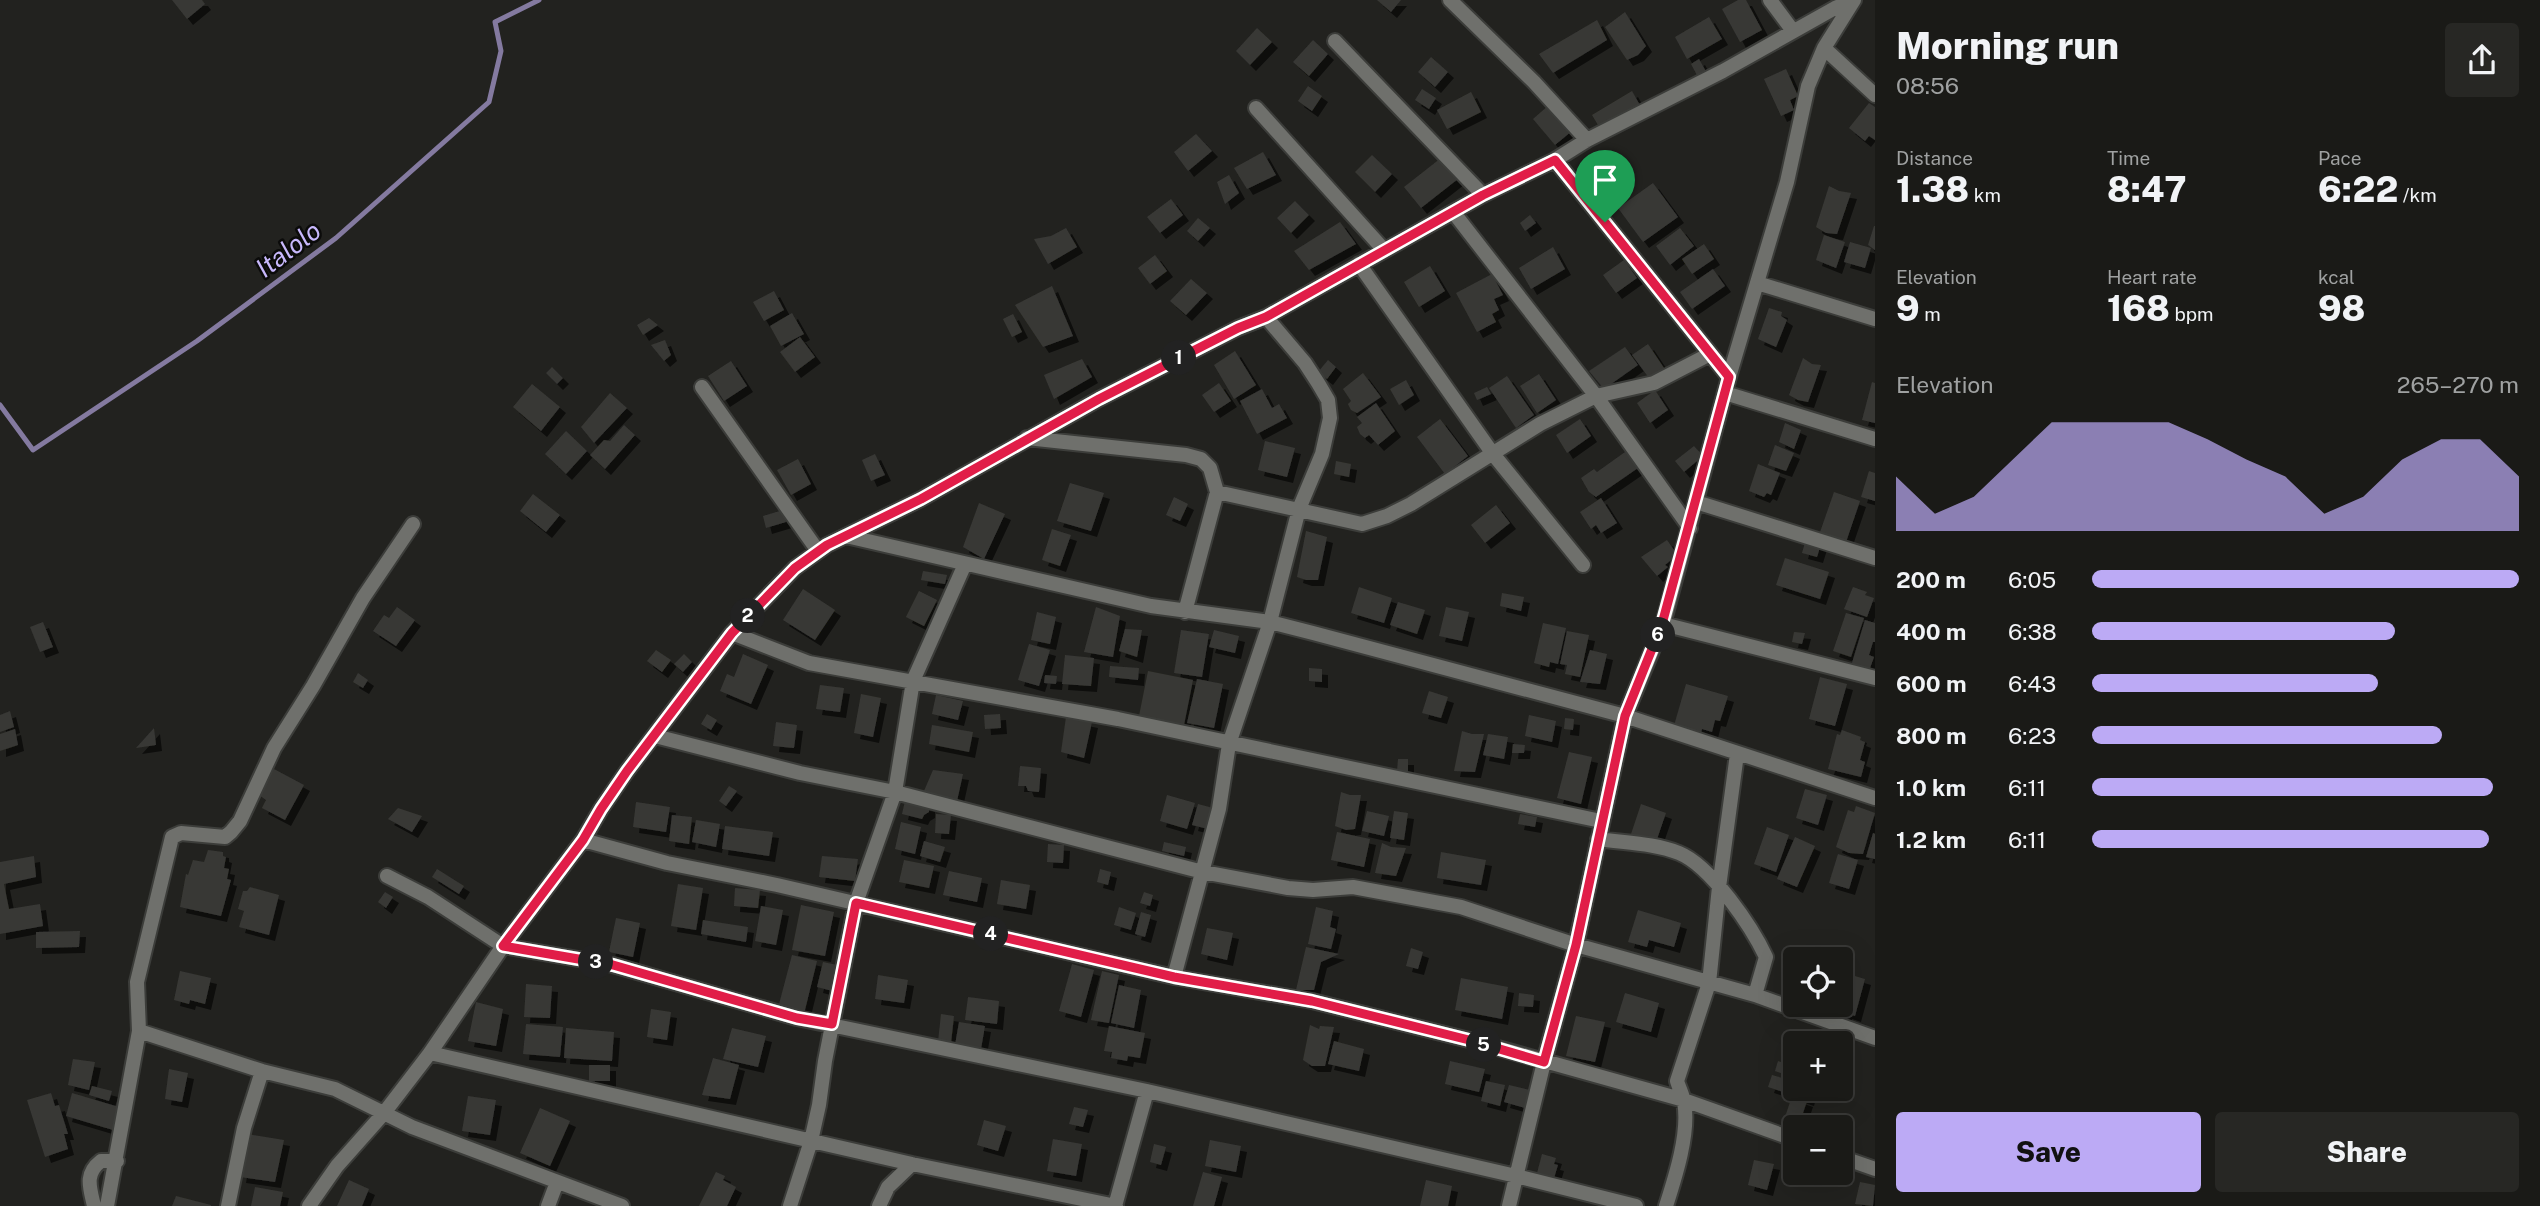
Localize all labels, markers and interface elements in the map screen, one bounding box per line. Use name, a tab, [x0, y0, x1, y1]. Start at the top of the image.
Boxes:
text: Morning run	[1896, 23, 2119, 68]
button: share	[2445, 23, 2519, 97]
text: 08:56	[1896, 72, 1959, 99]
text: Distance	[1896, 147, 1973, 169]
text: Time	[2107, 147, 2150, 169]
text: Pace	[2318, 147, 2361, 169]
pin	[1575, 150, 1635, 222]
icon: arrive	[1586, 161, 1624, 199]
text: 1.38	[1896, 169, 1969, 210]
text: 8:47	[2107, 169, 2187, 210]
text: 6:22	[2318, 169, 2398, 210]
text: km	[1969, 184, 2001, 206]
text: /km	[2398, 184, 2437, 206]
water label: Italolo	[249, 215, 327, 283]
text: Elevation	[1896, 266, 1977, 288]
text: Heart rate	[2107, 266, 2197, 288]
text: kcal	[2318, 266, 2355, 288]
text: 9	[1896, 288, 1920, 329]
text: 168	[2107, 288, 2170, 329]
text: 98	[2318, 288, 2365, 329]
text: m	[1920, 303, 1941, 325]
text: bpm	[2170, 303, 2214, 325]
pin: 1	[1162, 340, 1196, 376]
text: 1	[1174, 346, 1183, 368]
text: Elevation	[1896, 371, 1994, 398]
text: 265–270 m	[2397, 371, 2519, 398]
text: 200 m	[1896, 566, 1966, 593]
text: 6:05	[2008, 566, 2056, 593]
pin: 2	[730, 598, 766, 634]
text: 2	[741, 604, 754, 626]
pin: 6	[1640, 618, 1676, 652]
text: 400 m	[1896, 618, 1966, 645]
text: 6:38	[2008, 618, 2057, 645]
text: 6	[1651, 623, 1664, 645]
text: 600 m	[1896, 670, 1966, 697]
text: 6:43	[2008, 670, 2056, 697]
text: 800 m	[1896, 722, 1967, 749]
text: 6:23	[2008, 722, 2056, 749]
text: 1.0 km	[1896, 774, 1966, 801]
text: 6:11	[2008, 774, 2046, 801]
text: 1.2 km	[1896, 826, 1966, 853]
text: 6:11	[2008, 826, 2046, 853]
pin: 4	[974, 916, 1009, 951]
text: 4	[984, 922, 997, 944]
pin: 3	[578, 944, 614, 979]
map controls	[1783, 947, 1853, 1185]
button: locate	[1783, 947, 1853, 1017]
text: 3	[589, 950, 602, 972]
pin: 5	[1466, 1028, 1502, 1062]
button: +	[1783, 1031, 1853, 1101]
text: 5	[1477, 1033, 1490, 1055]
button: Save	[1896, 1112, 2201, 1192]
button: Share	[2215, 1112, 2519, 1192]
button: −	[1783, 1115, 1853, 1185]

